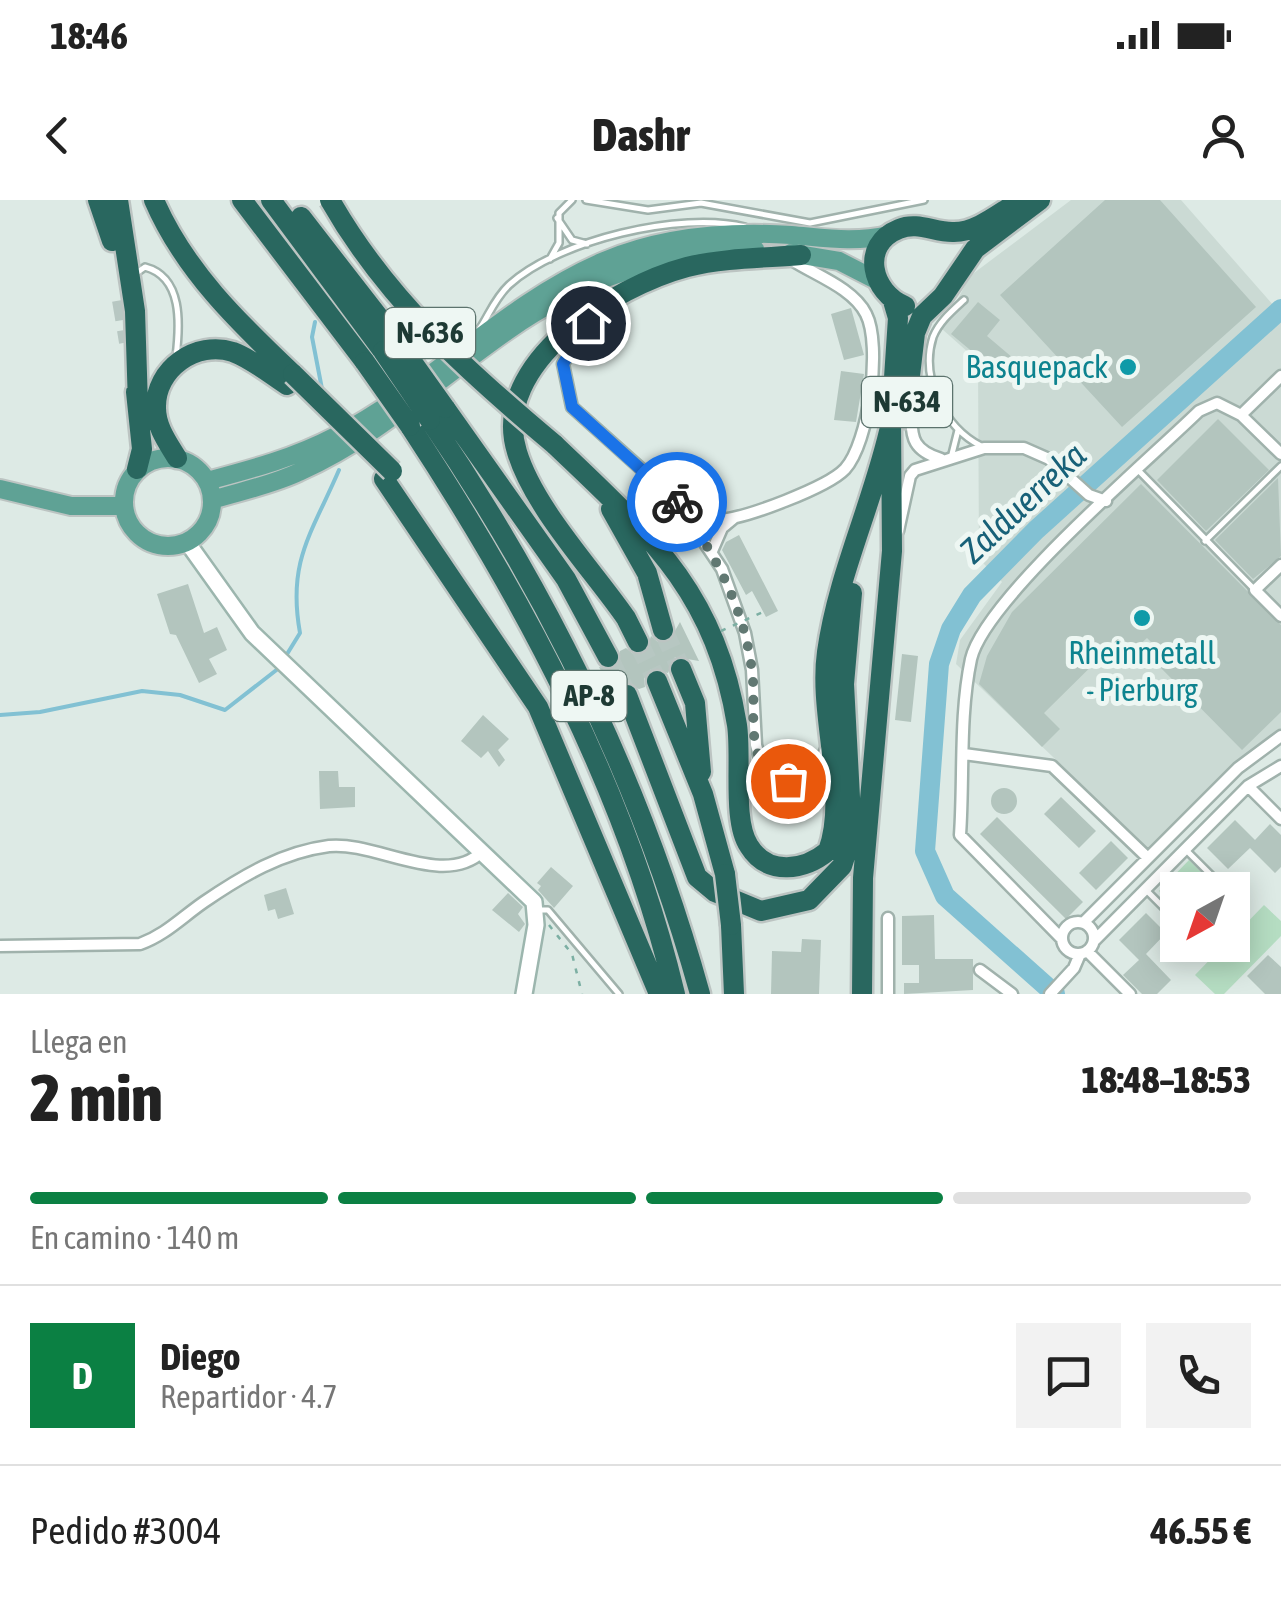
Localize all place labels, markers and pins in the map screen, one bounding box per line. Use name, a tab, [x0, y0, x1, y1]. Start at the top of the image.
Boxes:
pin	[546, 281, 631, 366]
place label: Basquepack	[966, 348, 1108, 385]
marker: Basquepack	[1117, 356, 1139, 378]
marker: Rheinmetall - Pierburg	[1131, 607, 1153, 629]
place label: Rheinmetall - Pierburg	[1068, 634, 1216, 708]
pin	[746, 739, 831, 824]

